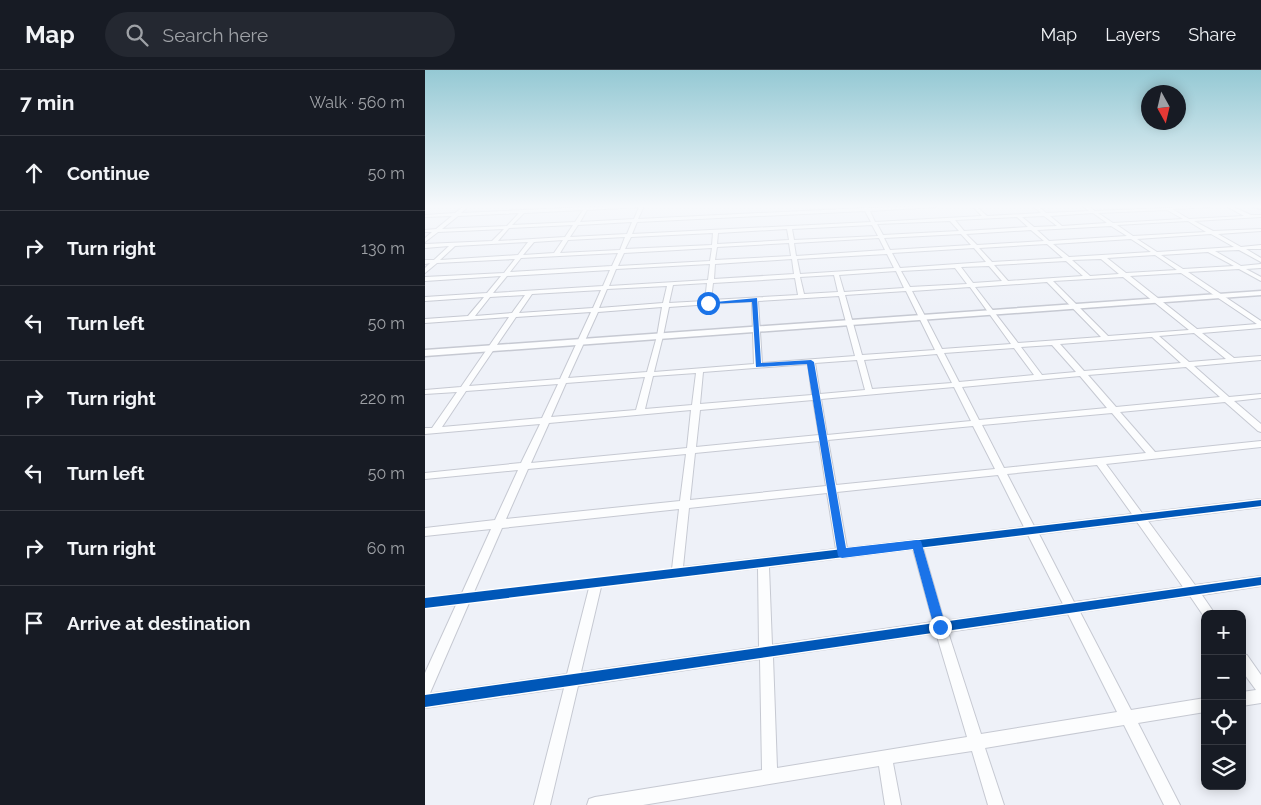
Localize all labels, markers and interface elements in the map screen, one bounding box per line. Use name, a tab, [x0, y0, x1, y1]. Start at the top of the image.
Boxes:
search box	[105, 12, 455, 57]
text: Map	[25, 20, 75, 49]
icon: search	[123, 21, 151, 49]
text: Search here	[163, 24, 268, 46]
text: Map	[1041, 24, 1077, 45]
text: Layers	[1105, 24, 1160, 45]
text: Share	[1188, 24, 1236, 45]
north arrow	[1141, 85, 1186, 130]
text: 7 min	[20, 90, 74, 115]
text: Walk · 560 m	[309, 93, 405, 112]
icon: ahead	[20, 159, 48, 187]
text: Continue	[67, 162, 150, 184]
text: 50 m	[368, 164, 405, 183]
icon: right	[20, 234, 48, 262]
text: Turn right	[67, 237, 156, 259]
text: 130 m	[361, 239, 405, 258]
route start	[697, 292, 720, 315]
icon: left	[20, 309, 48, 337]
text: Turn left	[67, 312, 144, 334]
text: 50 m	[368, 314, 405, 333]
icon: right	[20, 384, 48, 412]
text: Turn right	[67, 387, 156, 409]
text: 220 m	[360, 389, 405, 408]
icon: left	[20, 459, 48, 487]
text: Turn left	[67, 462, 144, 484]
text: 50 m	[368, 464, 405, 483]
icon: right	[20, 534, 48, 562]
text: Turn right	[67, 537, 156, 559]
text: 60 m	[367, 539, 405, 558]
icon: arrive	[20, 609, 48, 637]
map controls	[1201, 610, 1246, 790]
button: +	[1201, 610, 1246, 655]
text: Arrive at destination	[67, 612, 251, 634]
route end	[929, 616, 952, 639]
button: −	[1201, 655, 1246, 700]
button: locate	[1201, 700, 1246, 745]
button: layers	[1201, 745, 1246, 790]

